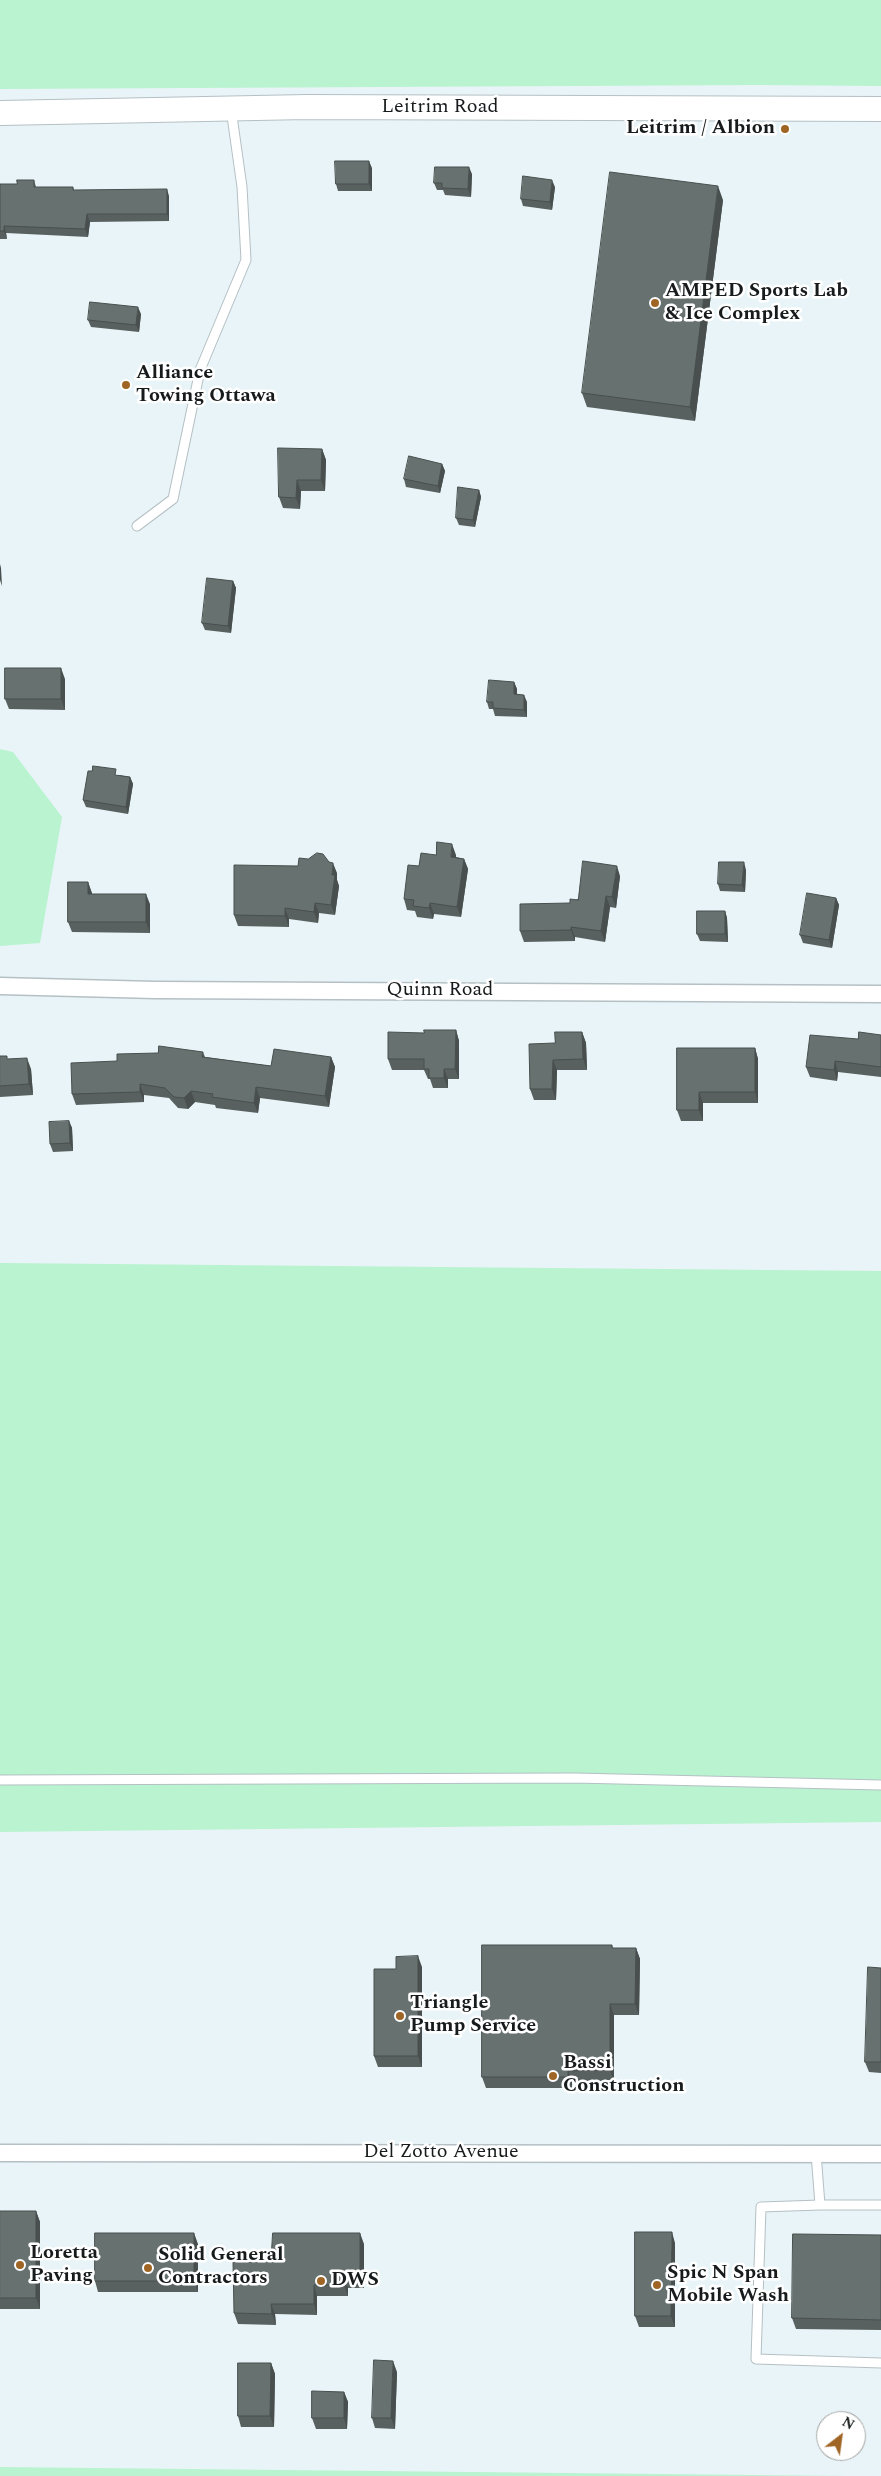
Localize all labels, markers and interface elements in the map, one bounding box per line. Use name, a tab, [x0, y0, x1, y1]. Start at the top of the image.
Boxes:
street label: Leitrim Road	[381, 96, 499, 120]
place label: Leitrim / Albion	[626, 117, 775, 141]
marker: Leitrim / Albion	[779, 123, 791, 135]
place label: AMPED Sports Lab & Ice Complex	[665, 280, 848, 327]
marker: AMPED Sports Lab & Ice Complex	[649, 297, 661, 309]
place label: Alliance Towing Ottawa	[136, 362, 276, 409]
marker: Alliance Towing Ottawa	[120, 379, 132, 391]
street label: Quinn Road	[387, 979, 493, 1003]
place label: Triangle Pump Service	[410, 1992, 536, 2039]
marker: Triangle Pump Service	[394, 2010, 406, 2022]
place label: Bassi Construction	[563, 2052, 685, 2099]
marker: Bassi Construction	[547, 2070, 559, 2082]
street label: Del Zotto Avenue	[363, 2141, 519, 2165]
place label: Loretta Paving	[30, 2242, 98, 2289]
place label: Solid General Contractors	[158, 2244, 283, 2291]
marker: Loretta Paving	[14, 2259, 26, 2271]
marker: Solid General Contractors	[142, 2262, 154, 2274]
place label: Spic N Span Mobile Wash	[667, 2262, 789, 2309]
place label: DWS	[331, 2269, 379, 2293]
marker: DWS	[315, 2275, 327, 2287]
marker: Spic N Span Mobile Wash	[651, 2279, 663, 2291]
north arrow	[816, 2411, 866, 2461]
text: N	[838, 2411, 858, 2435]

